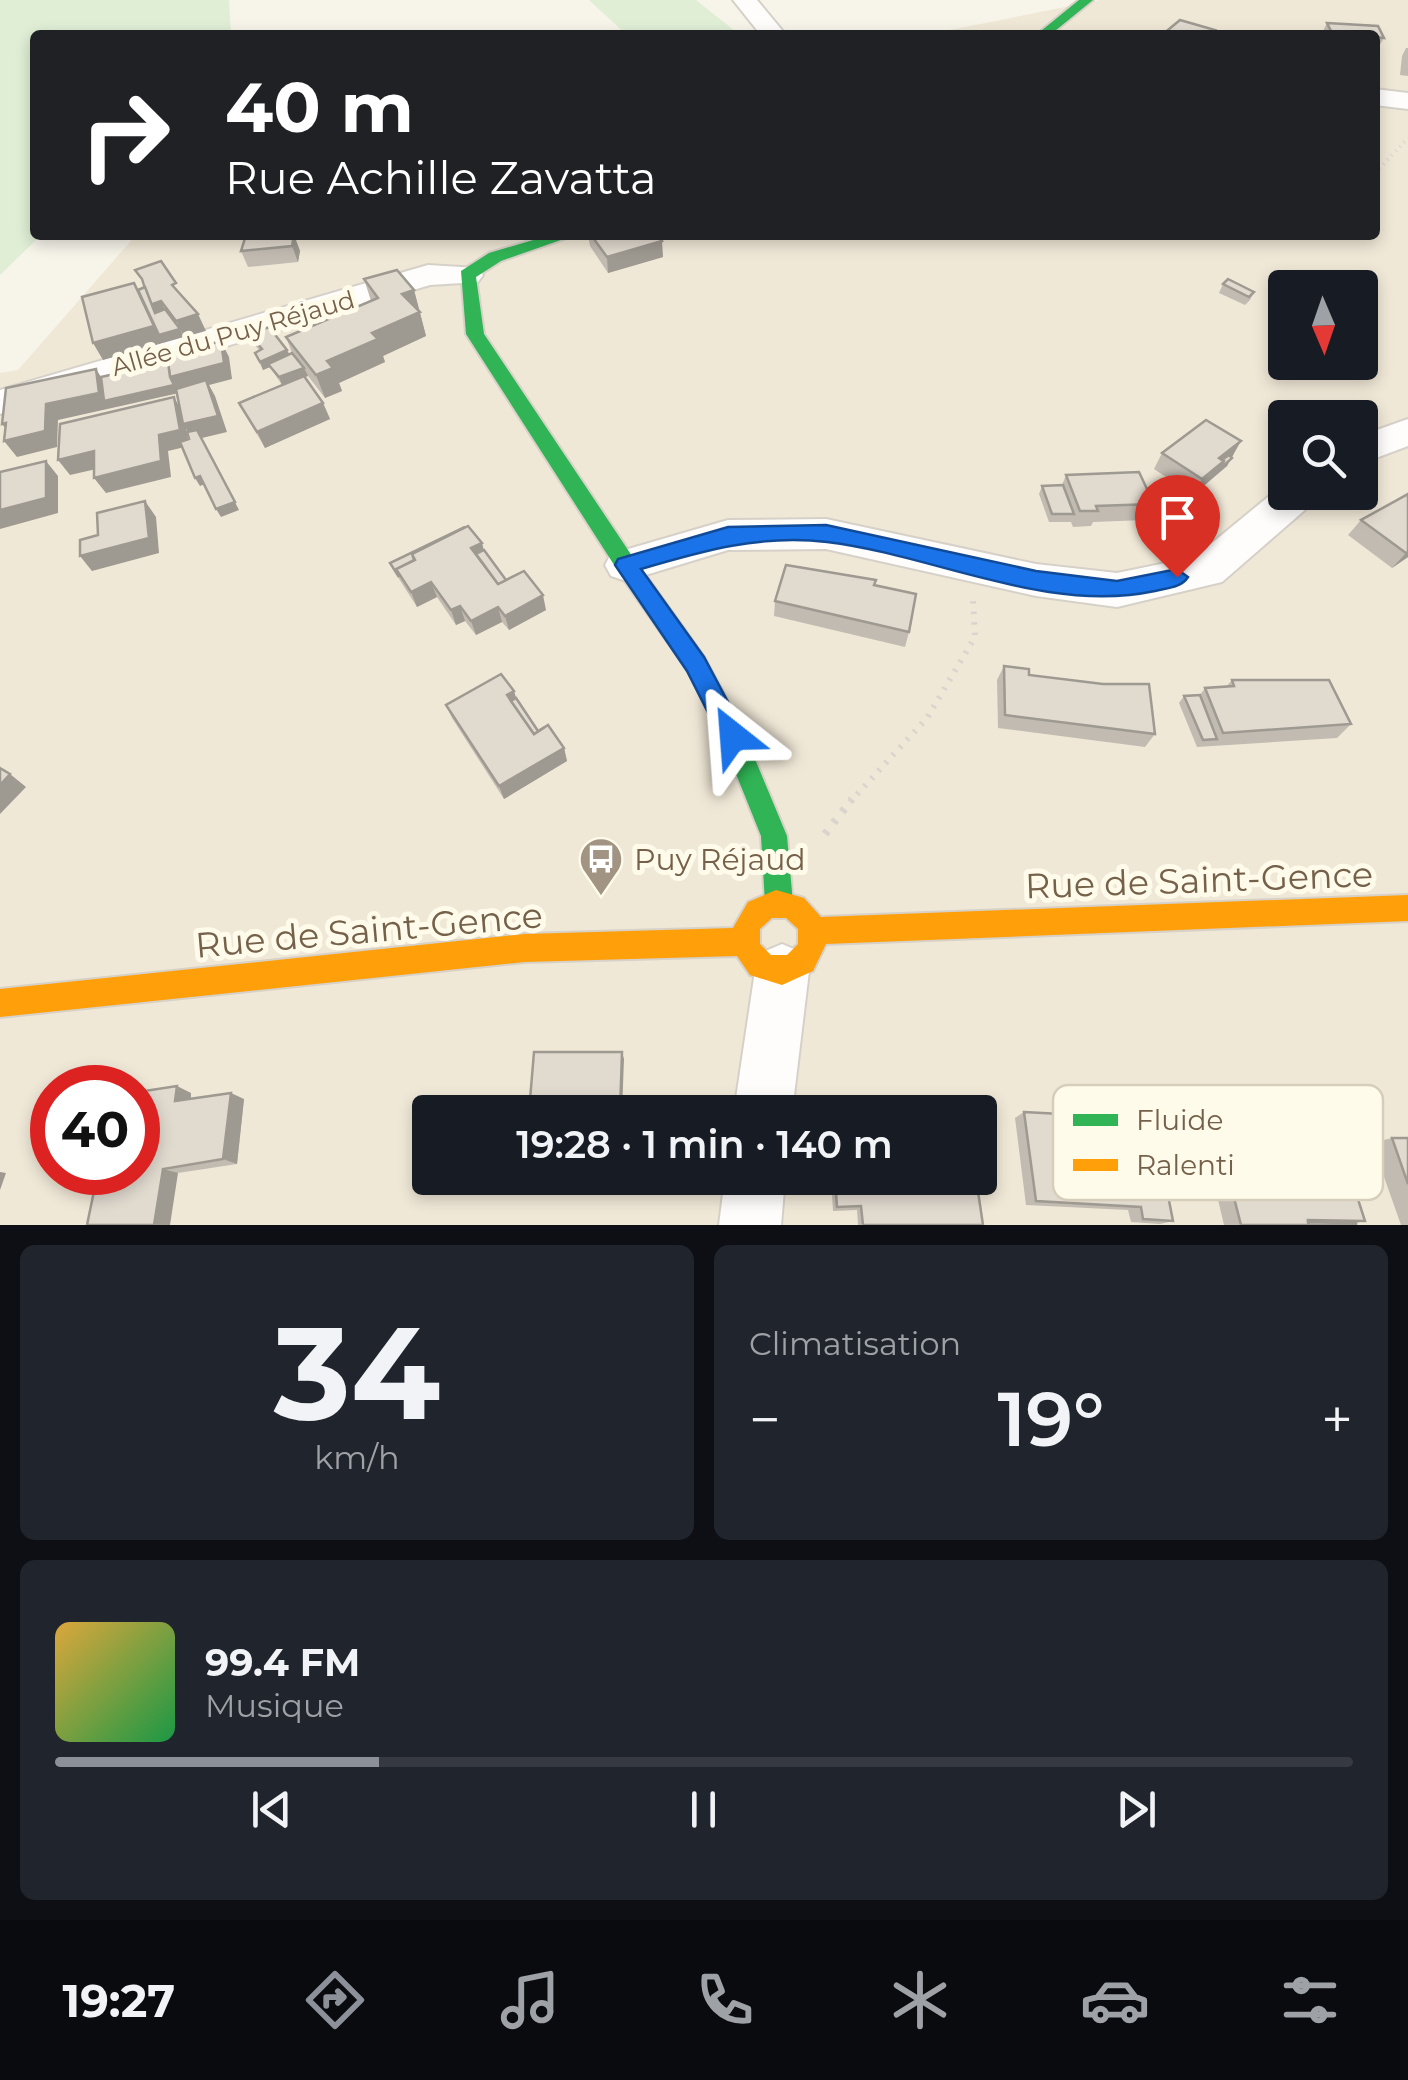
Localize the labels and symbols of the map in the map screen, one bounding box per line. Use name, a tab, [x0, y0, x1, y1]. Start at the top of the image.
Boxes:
north arrow	[1268, 270, 1378, 380]
street label: Allée du Puy Réjaud	[108, 284, 358, 382]
pin	[1135, 475, 1220, 578]
position arrow	[681, 684, 785, 788]
bus stop icon: Puy Réjaud	[578, 836, 624, 897]
place label: Puy Réjaud	[634, 841, 806, 878]
street label: Rue de Saint-Gence	[1024, 852, 1374, 908]
street label: Rue de Saint-Gence	[194, 893, 544, 967]
speed limit sign: 40	[30, 1065, 160, 1195]
legend	[1053, 1085, 1383, 1200]
text: Fluide	[1136, 1103, 1224, 1137]
text: Ralenti	[1136, 1148, 1235, 1182]

